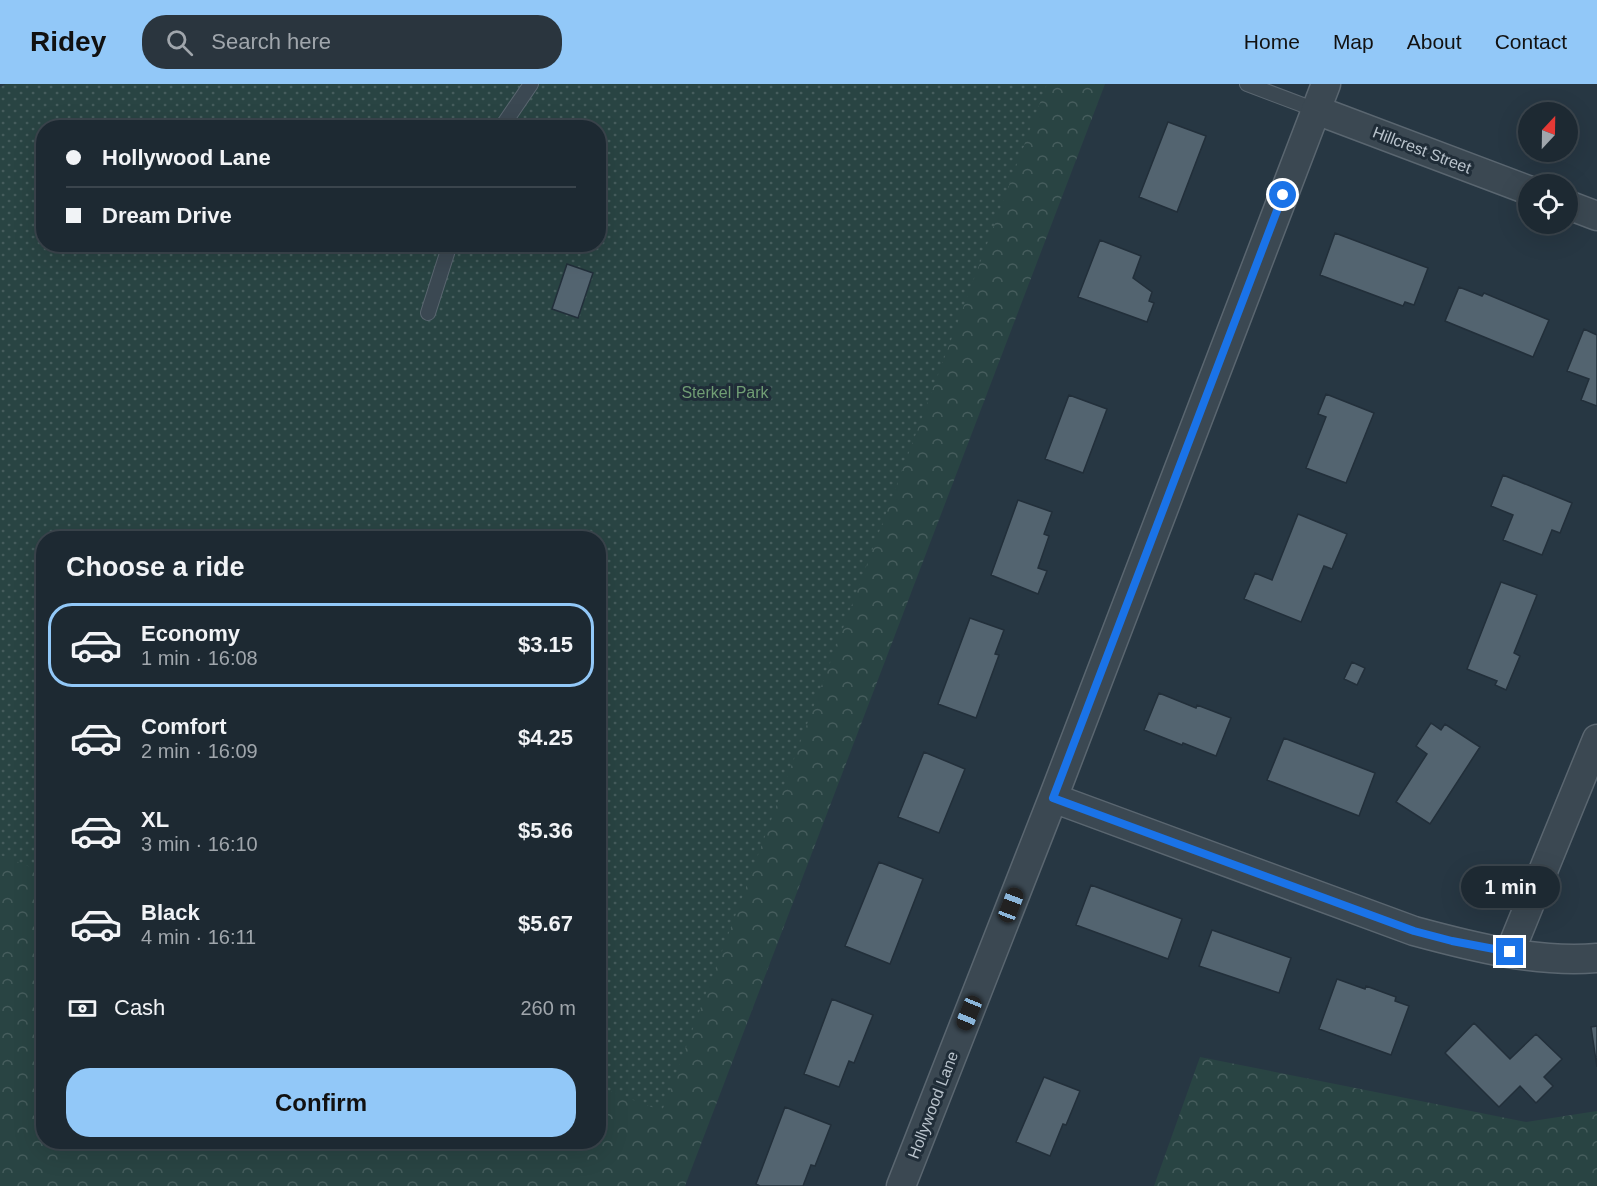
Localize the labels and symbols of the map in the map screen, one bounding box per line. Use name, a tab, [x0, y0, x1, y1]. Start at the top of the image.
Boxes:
north arrow	[1518, 102, 1578, 162]
street label: Hillcrest Street	[1370, 123, 1474, 177]
route start	[1269, 181, 1296, 208]
park label: Sterkel Park	[681, 384, 770, 401]
callout: 1 min	[1460, 865, 1559, 907]
car	[996, 885, 1026, 925]
route end	[1496, 938, 1523, 965]
car	[954, 993, 984, 1033]
street label: Hollywood Lane	[905, 1049, 961, 1161]

